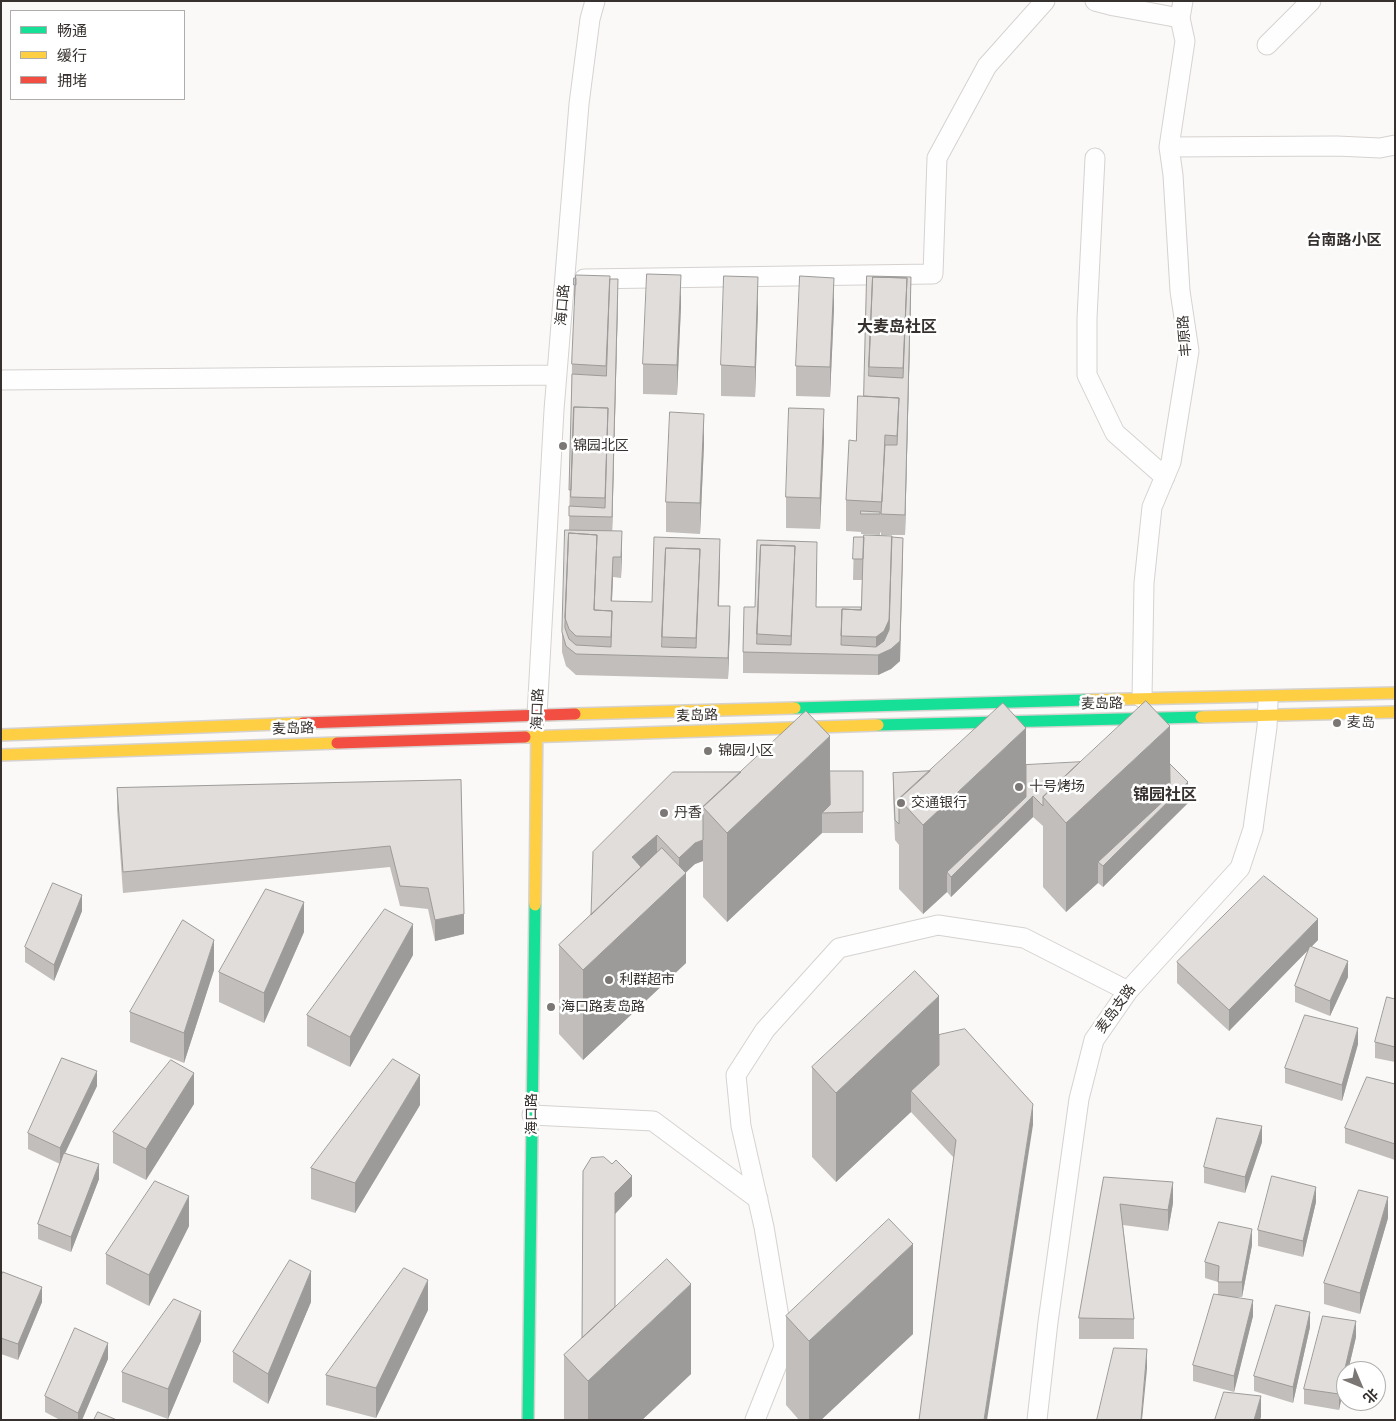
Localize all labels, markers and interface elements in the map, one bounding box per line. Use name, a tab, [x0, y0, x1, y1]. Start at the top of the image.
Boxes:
legend	[10, 10, 185, 100]
text: 畅通	[57, 21, 87, 40]
text: 缓行	[57, 46, 87, 65]
text: 拥堵	[57, 71, 87, 90]
district label: 台南路小区	[1307, 232, 1381, 250]
street label: 海口路	[553, 283, 573, 327]
street label: 丰原路	[1175, 314, 1195, 358]
district label: 大麦岛社区	[857, 317, 937, 337]
place label: 锦园北区	[573, 438, 629, 454]
marker: 锦园北区	[557, 440, 569, 452]
street label: 海口路	[529, 688, 547, 730]
street label: 麦岛路	[1081, 695, 1123, 713]
street label: 麦岛路	[676, 707, 718, 725]
place label: 麦岛	[1347, 715, 1375, 731]
marker: 麦岛	[1331, 717, 1343, 729]
street label: 麦岛路	[272, 720, 314, 738]
place label: 锦园小区	[718, 743, 774, 759]
marker: 锦园小区	[702, 745, 714, 757]
place label: 十号烤场	[1029, 779, 1085, 795]
marker: 十号烤场	[1013, 781, 1025, 793]
district label: 锦园社区	[1133, 785, 1197, 805]
place label: 交通银行	[911, 795, 967, 811]
marker: 交通银行	[895, 797, 907, 809]
place label: 丹香	[674, 805, 702, 821]
marker: 丹香	[658, 807, 670, 819]
place label: 利群超市	[619, 972, 675, 988]
marker: 利群超市	[603, 974, 615, 986]
street label: 麦岛支路	[1093, 981, 1139, 1037]
place label: 海口路麦岛路	[561, 999, 645, 1015]
marker: 海口路麦岛路	[545, 1001, 557, 1013]
street label: 海口路	[524, 1093, 540, 1135]
north arrow	[1336, 1361, 1386, 1411]
text: 北	[1360, 1385, 1382, 1407]

